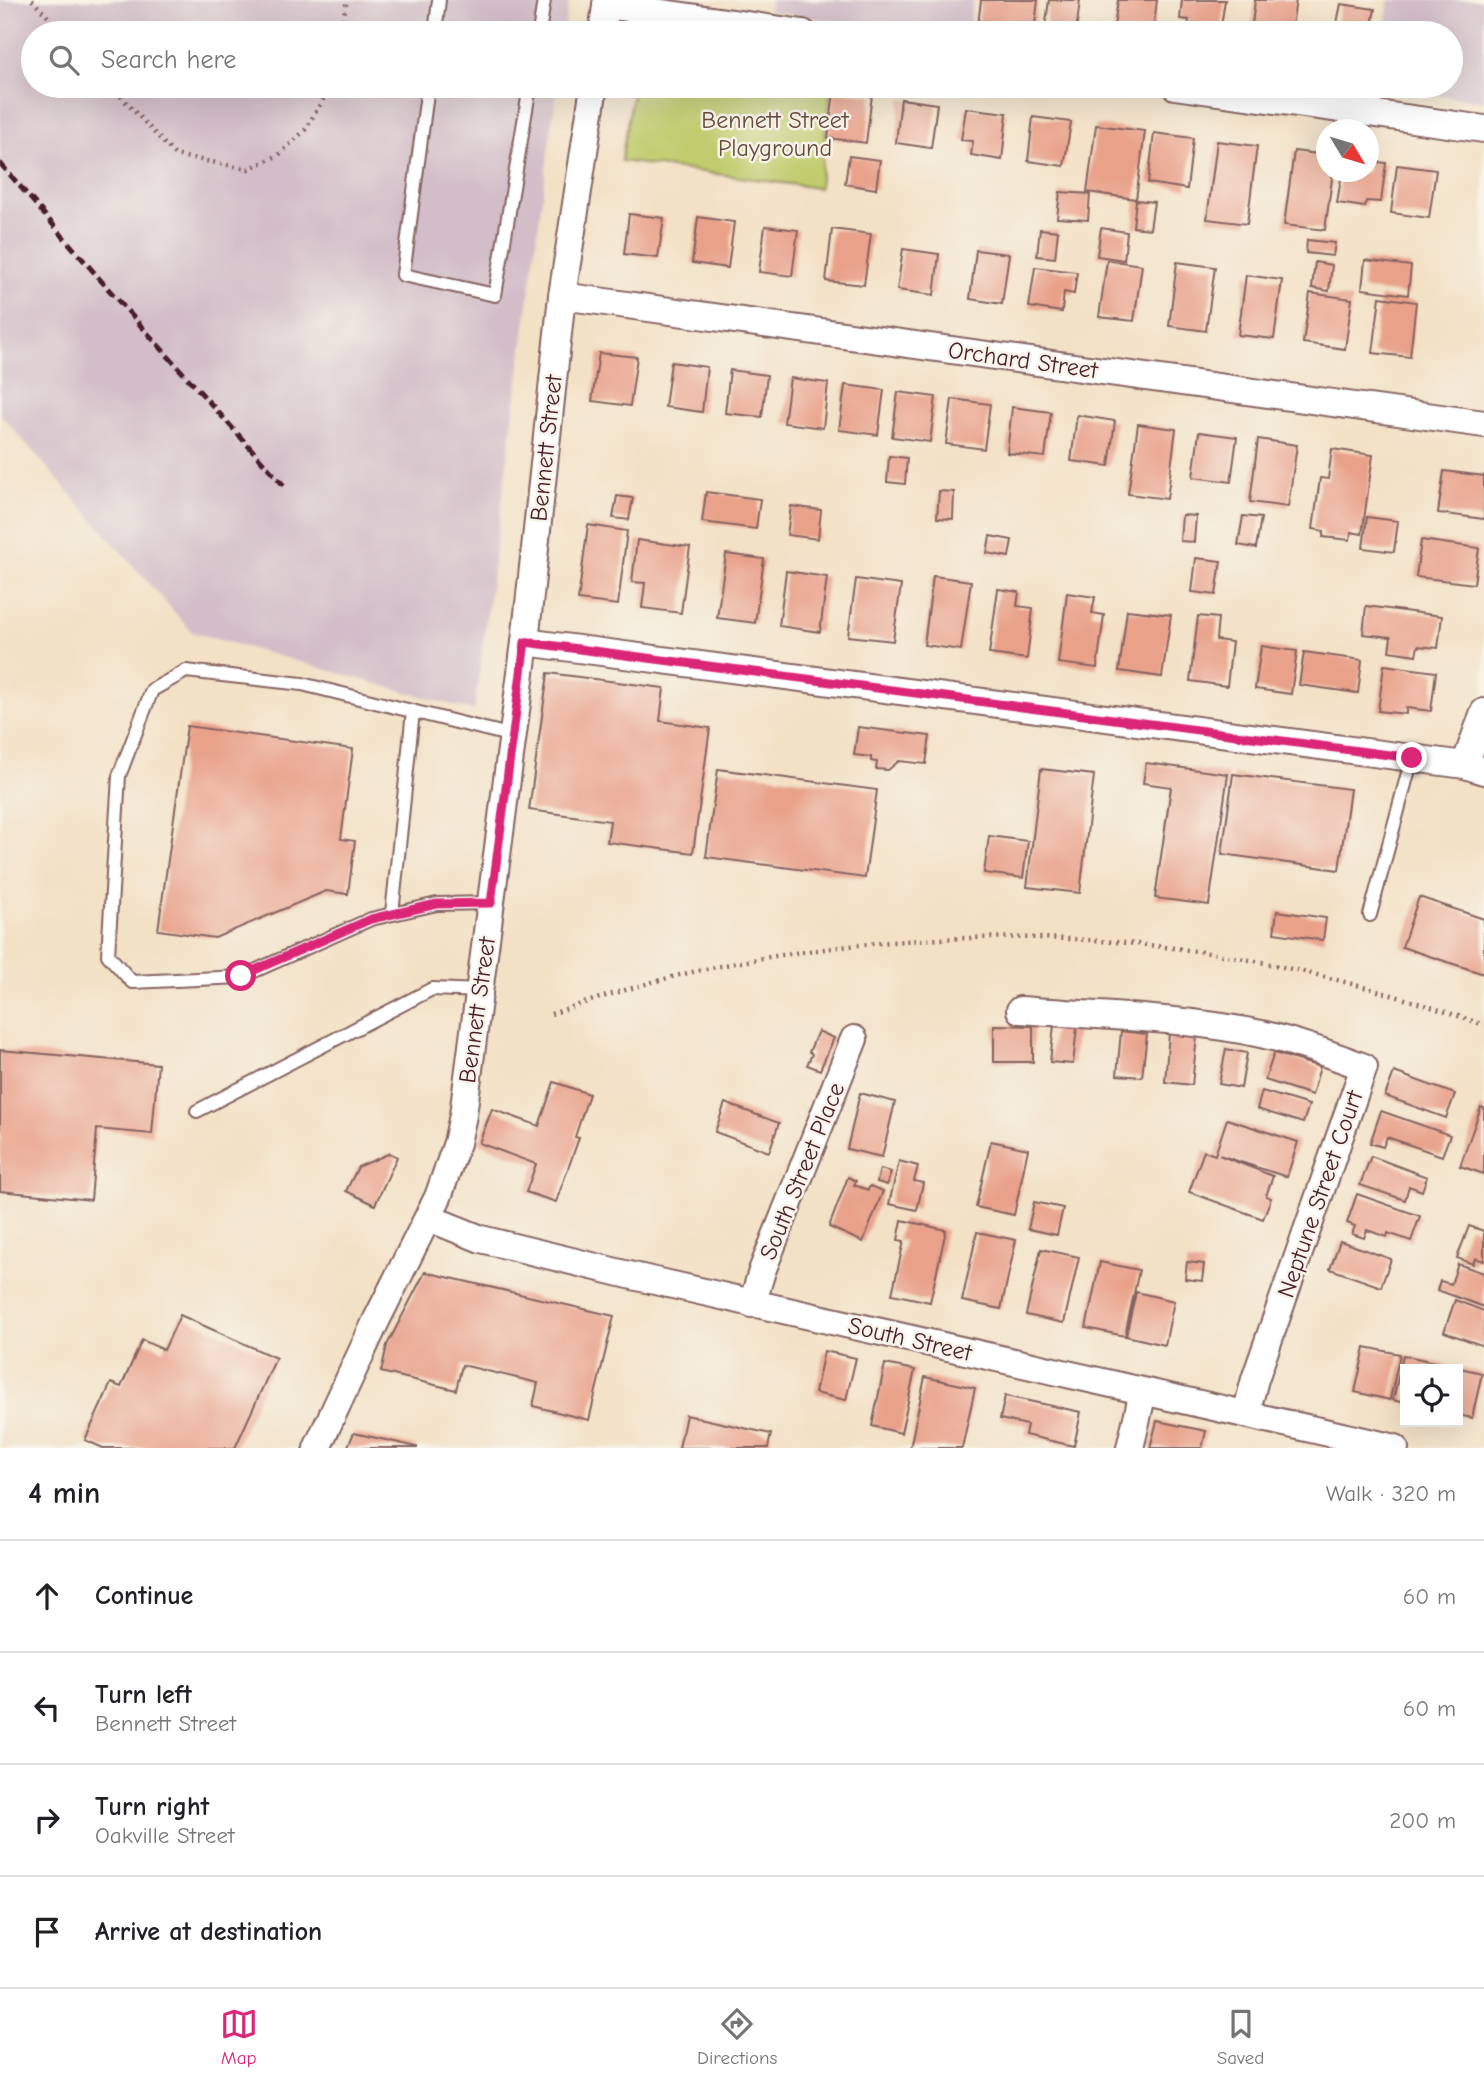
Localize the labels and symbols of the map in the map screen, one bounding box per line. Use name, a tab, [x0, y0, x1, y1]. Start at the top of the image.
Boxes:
park label: Bennett Street Playground	[701, 106, 850, 162]
north arrow	[1316, 119, 1379, 182]
street label: Orchard Street	[946, 336, 1101, 385]
street label: Bennett Street	[524, 372, 568, 523]
route end	[1396, 742, 1427, 773]
street label: Bennett Street	[453, 934, 501, 1085]
route start	[225, 960, 256, 991]
street label: South Street Place	[754, 1078, 850, 1264]
street label: Neptune Street Court	[1271, 1086, 1369, 1301]
street label: South Street	[845, 1311, 976, 1367]

